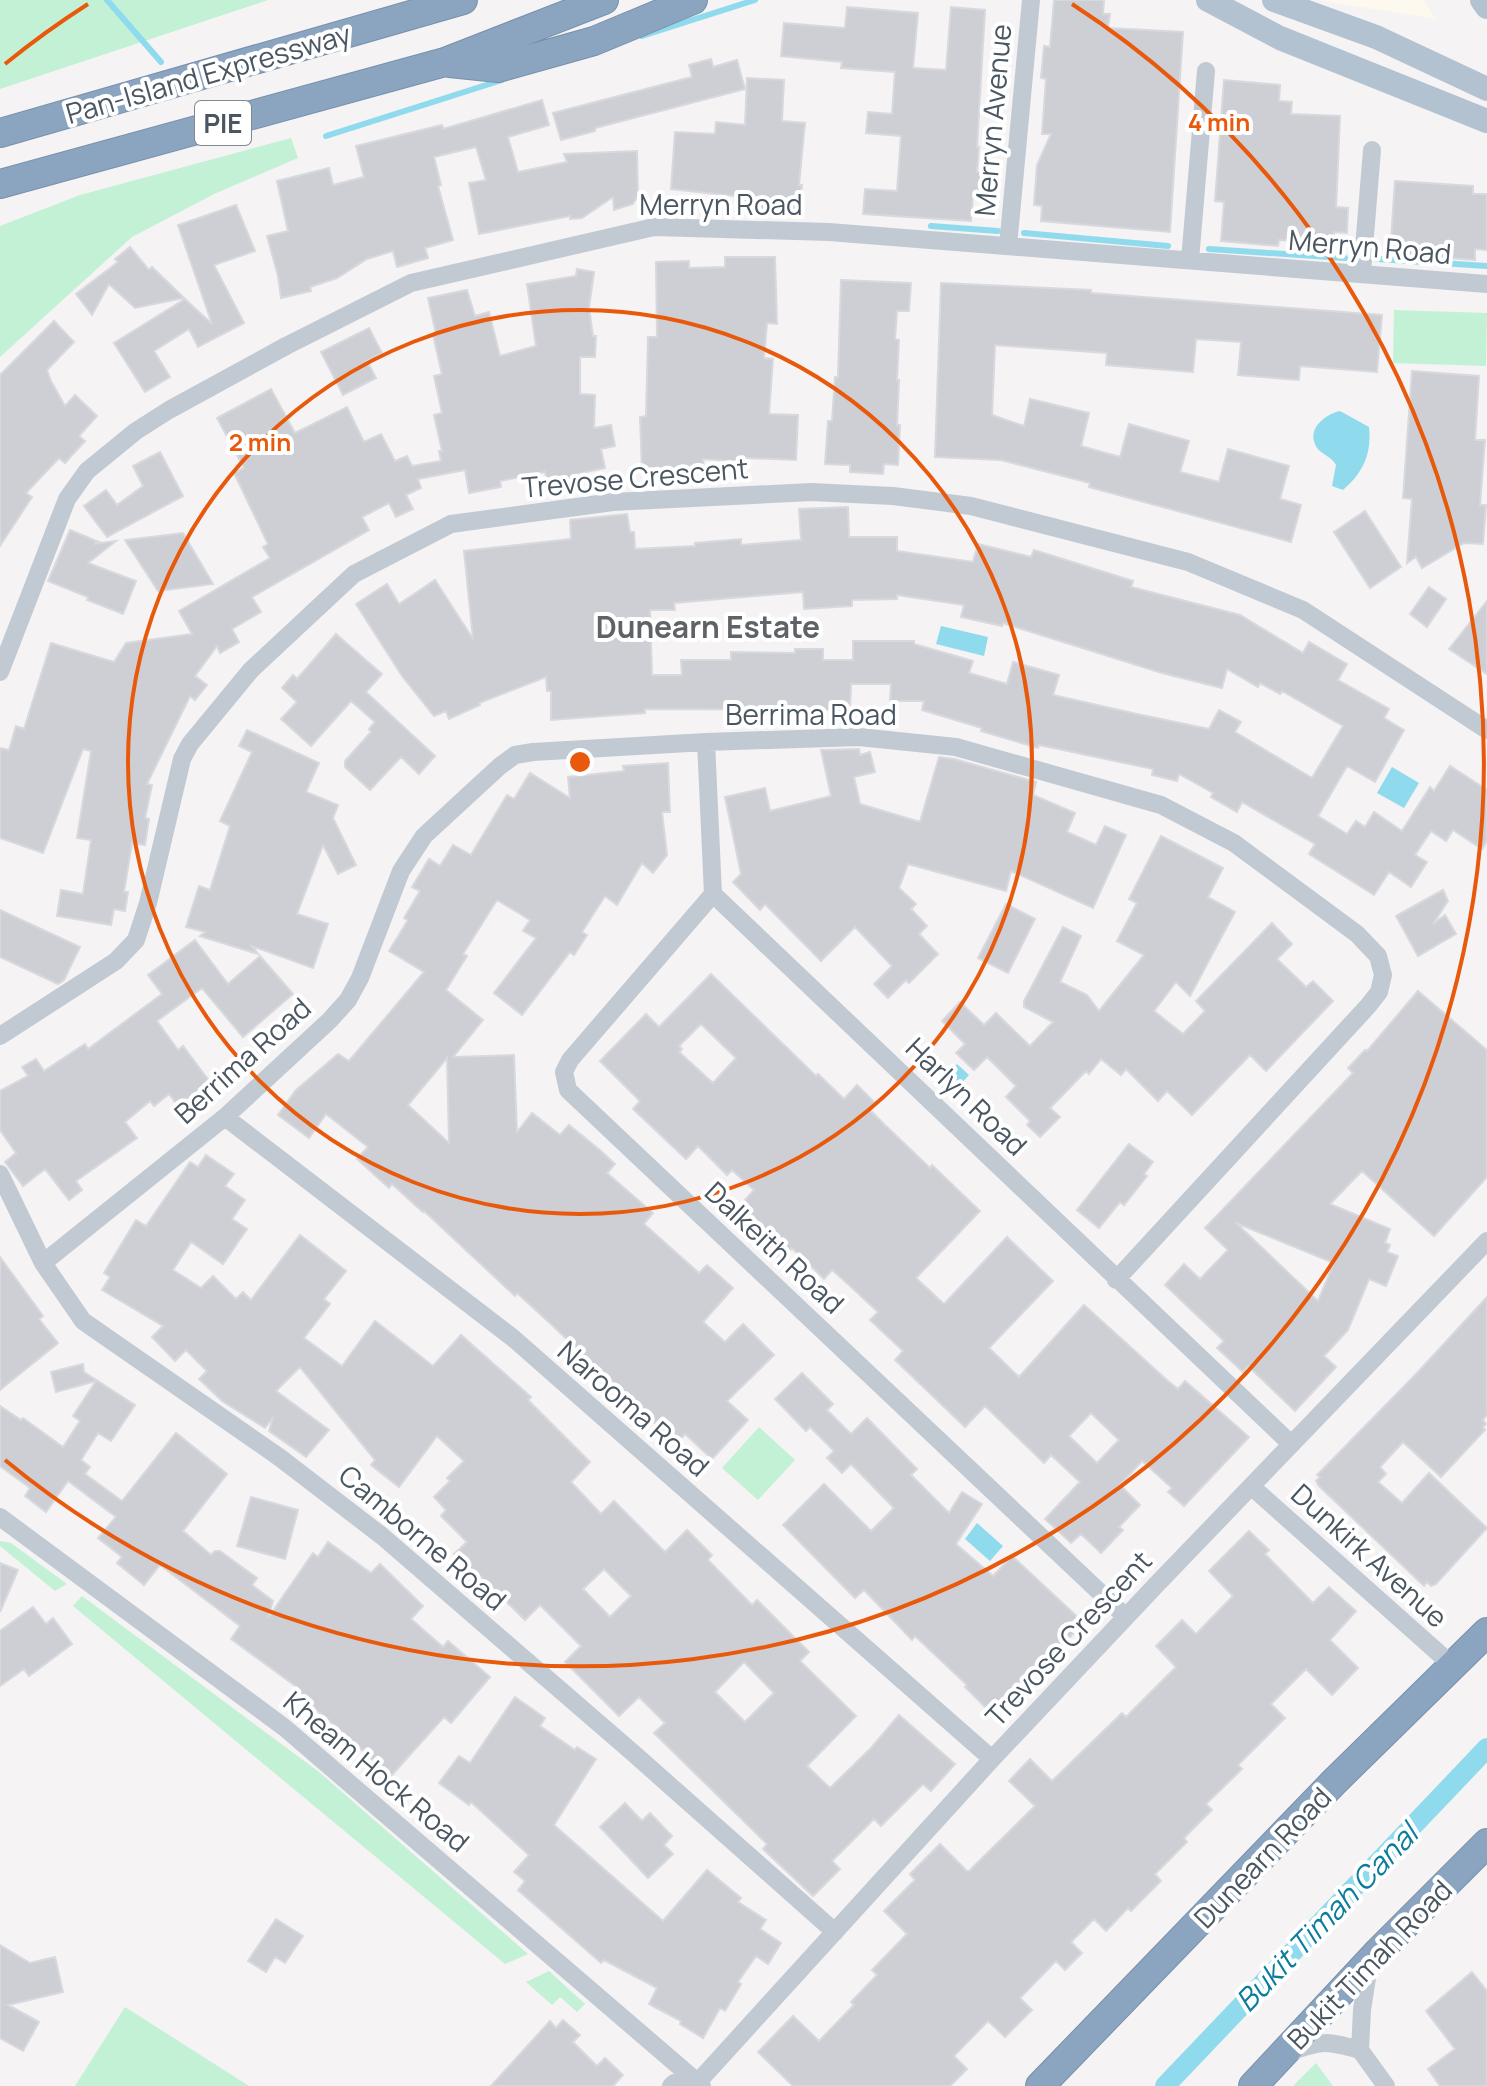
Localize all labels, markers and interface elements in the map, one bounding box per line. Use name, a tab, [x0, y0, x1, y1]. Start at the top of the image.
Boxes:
street label: Pan-Island Expressway	[61, 14, 355, 132]
street label: Merryn Avenue	[965, 22, 1019, 218]
road number: PIE	[195, 101, 251, 145]
text: 4 min	[1188, 105, 1250, 138]
street label: Merryn Road	[639, 185, 803, 223]
street label: Merryn Road	[1287, 220, 1453, 272]
text: 2 min	[229, 425, 291, 458]
street label: Trevose Crescent	[520, 448, 750, 506]
district label: Dunearn Estate	[596, 606, 820, 647]
street label: Berrima Road	[725, 695, 897, 733]
centre of rings	[566, 748, 594, 776]
street label: Berrima Road	[166, 988, 318, 1132]
street label: Harlyn Road	[898, 1029, 1036, 1163]
street label: Dalkeith Road	[697, 1173, 853, 1321]
street label: Narooma Road	[550, 1332, 718, 1484]
street label: Camborne Road	[331, 1456, 515, 1618]
street label: Dunkirk Avenue	[1284, 1475, 1456, 1635]
street label: Trevose Crescent	[977, 1542, 1159, 1734]
street label: Kheam Hock Road	[276, 1682, 478, 1860]
street label: Dunearn Road	[1185, 1778, 1339, 1936]
water label: Bukit Timah Canal	[1226, 1811, 1429, 2020]
street label: Bukit Timah Road	[1278, 1871, 1460, 2057]

